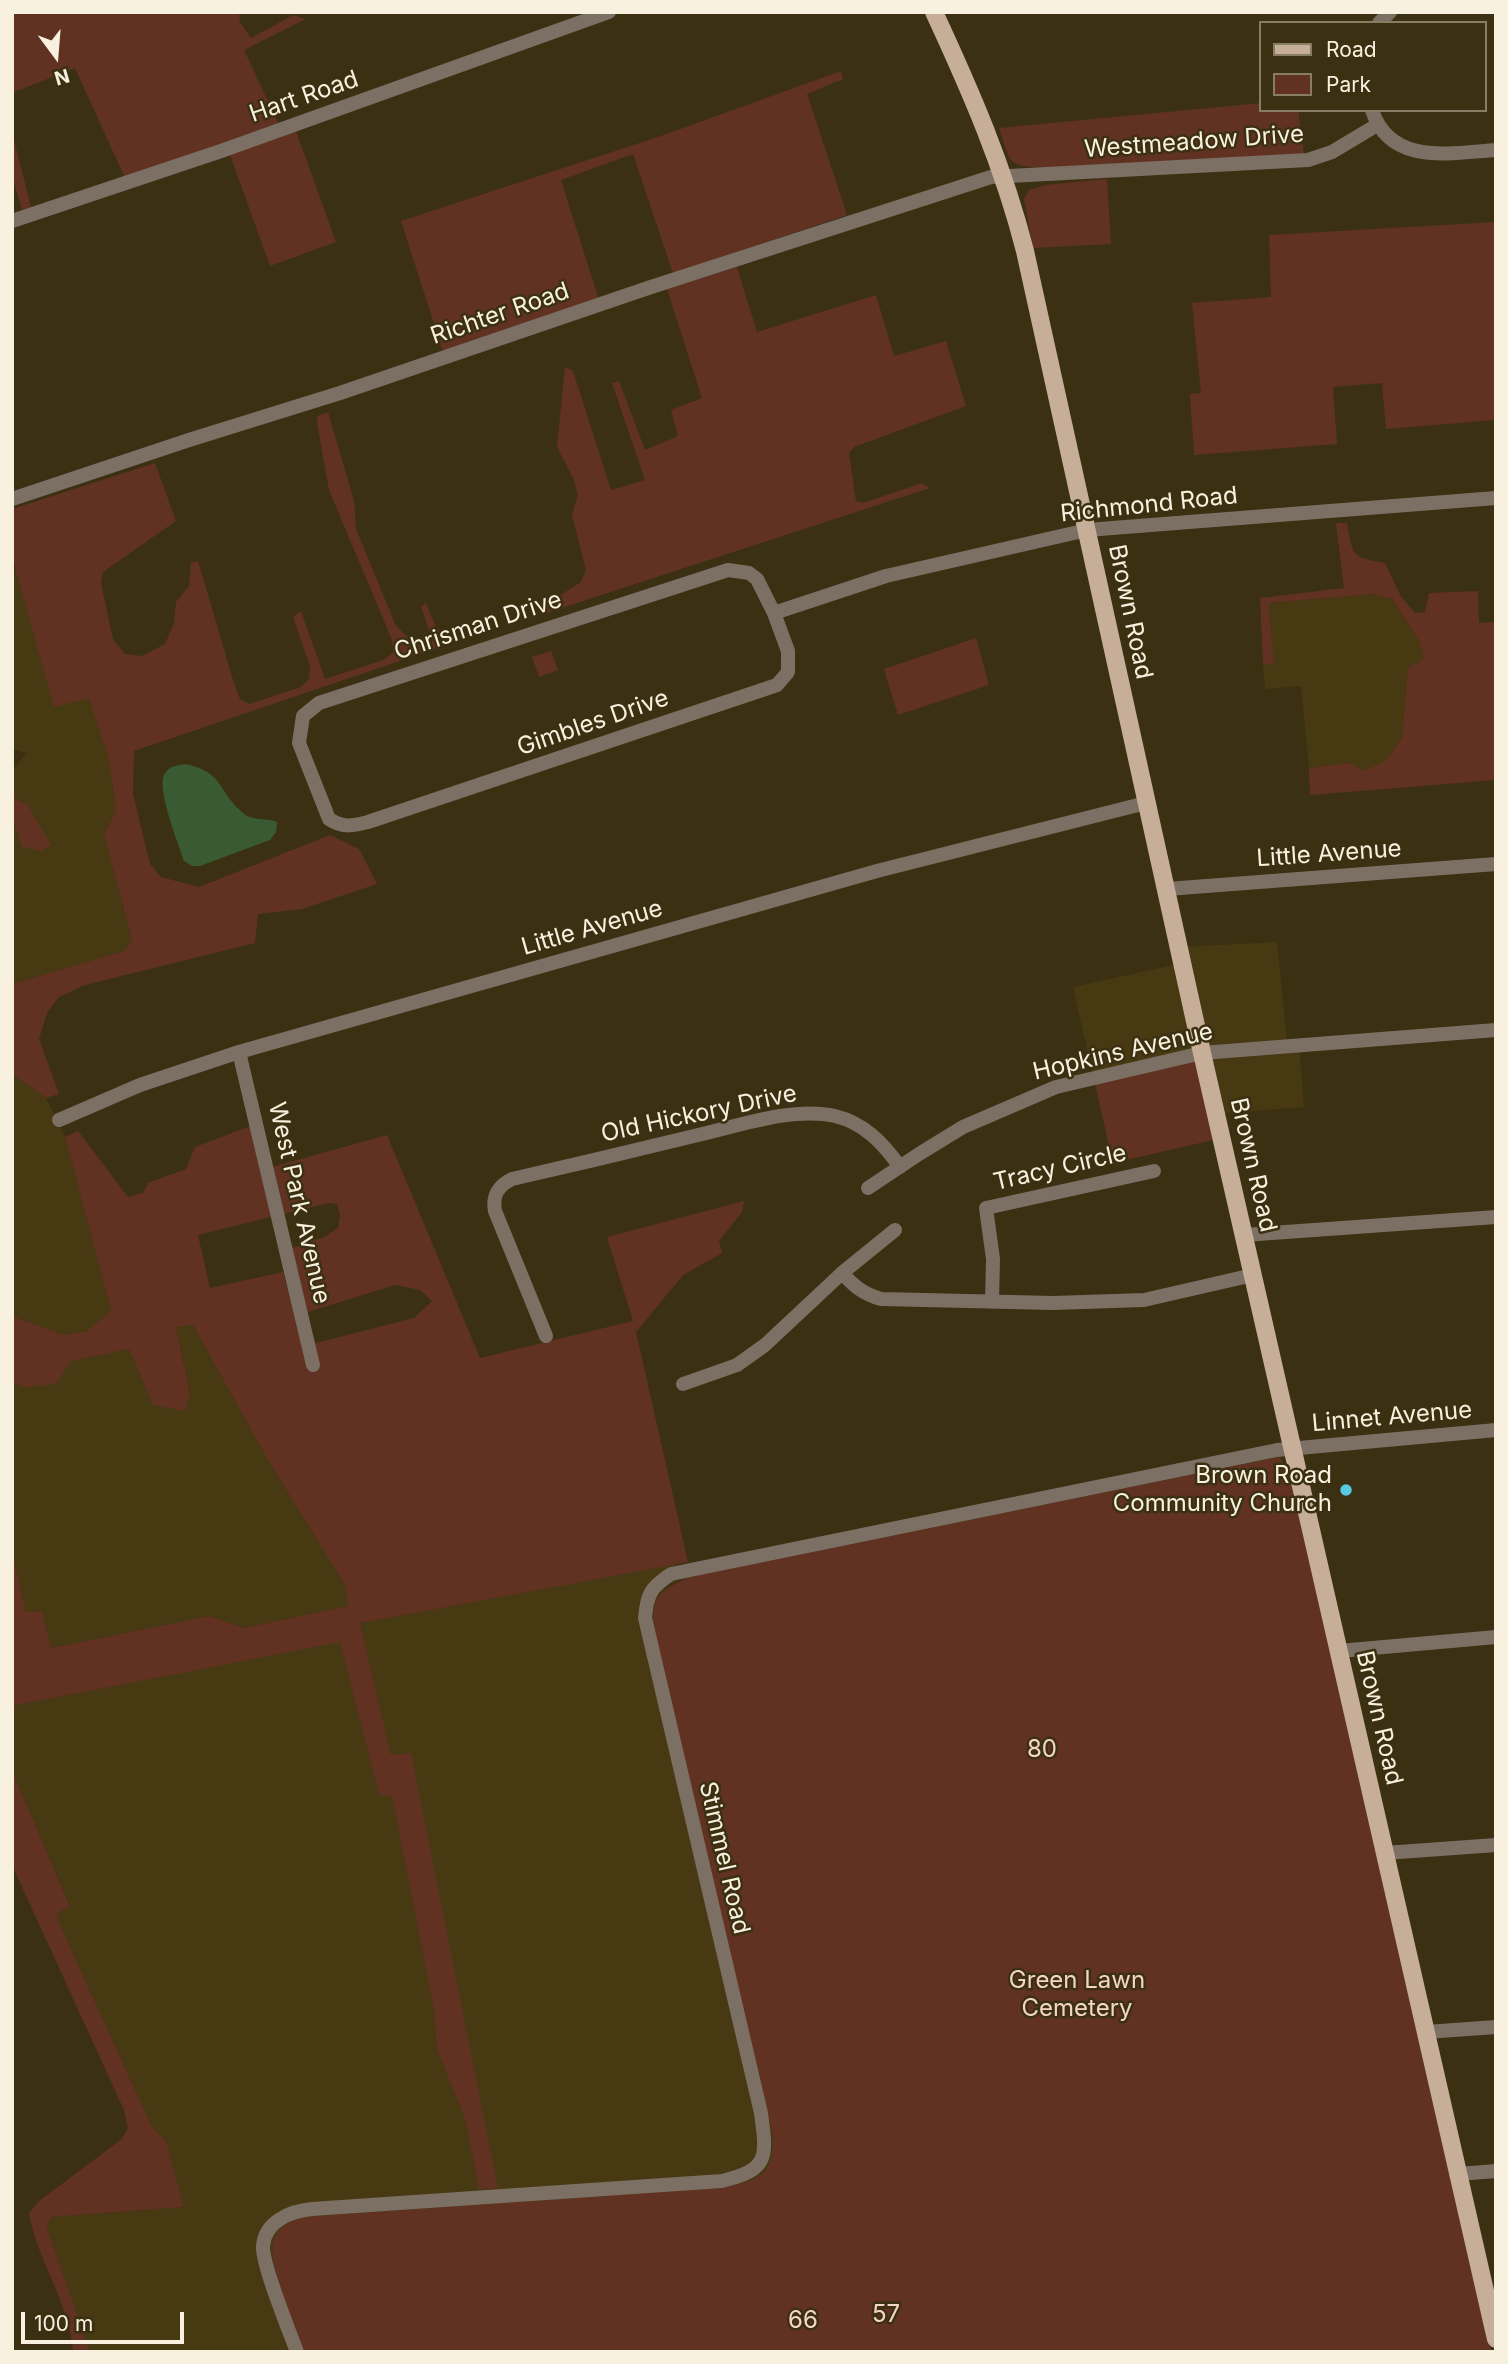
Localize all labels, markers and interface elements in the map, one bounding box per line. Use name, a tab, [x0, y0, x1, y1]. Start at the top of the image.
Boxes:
north arrow	[21, 21, 91, 91]
legend	[1260, 21, 1487, 112]
text: Road	[1326, 37, 1377, 62]
text: N	[52, 64, 72, 90]
street label: Hart Road	[246, 65, 362, 129]
text: Park	[1326, 72, 1371, 97]
street label: Westmeadow Drive	[1083, 120, 1305, 164]
street label: Richter Road	[427, 277, 573, 351]
street label: Richmond Road	[1059, 481, 1239, 529]
street label: Brown Road	[1102, 542, 1158, 682]
street label: Chrisman Drive	[391, 585, 565, 667]
street label: Gimbles Drive	[514, 684, 672, 762]
street label: Little Avenue	[1255, 835, 1403, 873]
street label: Little Avenue	[518, 894, 666, 962]
street label: Hopkins Avenue	[1030, 1017, 1216, 1087]
street label: Old Hickory Drive	[599, 1079, 799, 1149]
street label: Brown Road	[1224, 1095, 1282, 1235]
street label: West Park Avenue	[262, 1099, 336, 1307]
street label: Tracy Circle	[991, 1139, 1129, 1197]
street label: Linnet Avenue	[1311, 1396, 1473, 1438]
place label: Brown Road Community Church	[1113, 1462, 1332, 1518]
marker: Brown Road Community Church	[1338, 1482, 1354, 1498]
street label: Brown Road	[1350, 1648, 1408, 1788]
park label: 80	[1027, 1736, 1057, 1764]
street label: Stimmel Road	[692, 1779, 756, 1937]
park label: Green Lawn Cemetery	[1009, 1967, 1145, 2023]
scale bar	[24, 2298, 187, 2342]
park label: 57	[872, 2301, 900, 2329]
park label: 66	[788, 2307, 818, 2335]
text: 100 m	[34, 2311, 93, 2336]

